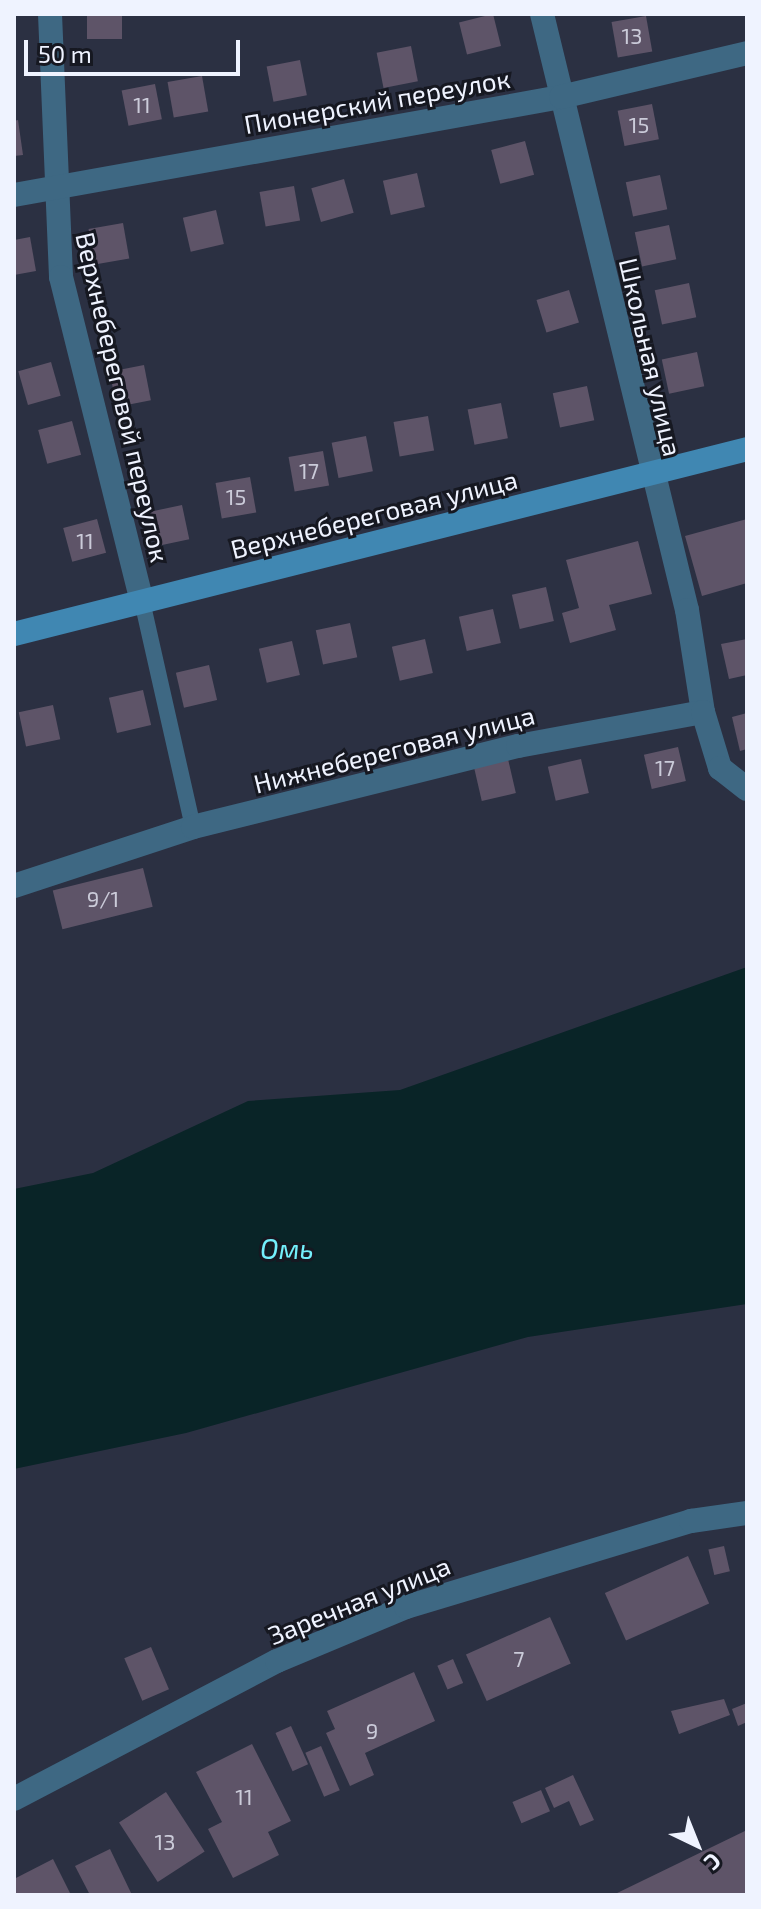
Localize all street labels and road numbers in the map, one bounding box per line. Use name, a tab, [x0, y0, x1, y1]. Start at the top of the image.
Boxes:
street label: Пионерский переулок	[242, 62, 512, 140]
street label: Верхнебереговой переулок	[70, 229, 176, 565]
street label: Школьная улица	[613, 255, 689, 459]
street label: Верхнебереговая улица	[227, 463, 521, 565]
street label: Нижнебереговая улица	[250, 699, 538, 799]
street label: Заречная улица	[263, 1549, 455, 1651]

